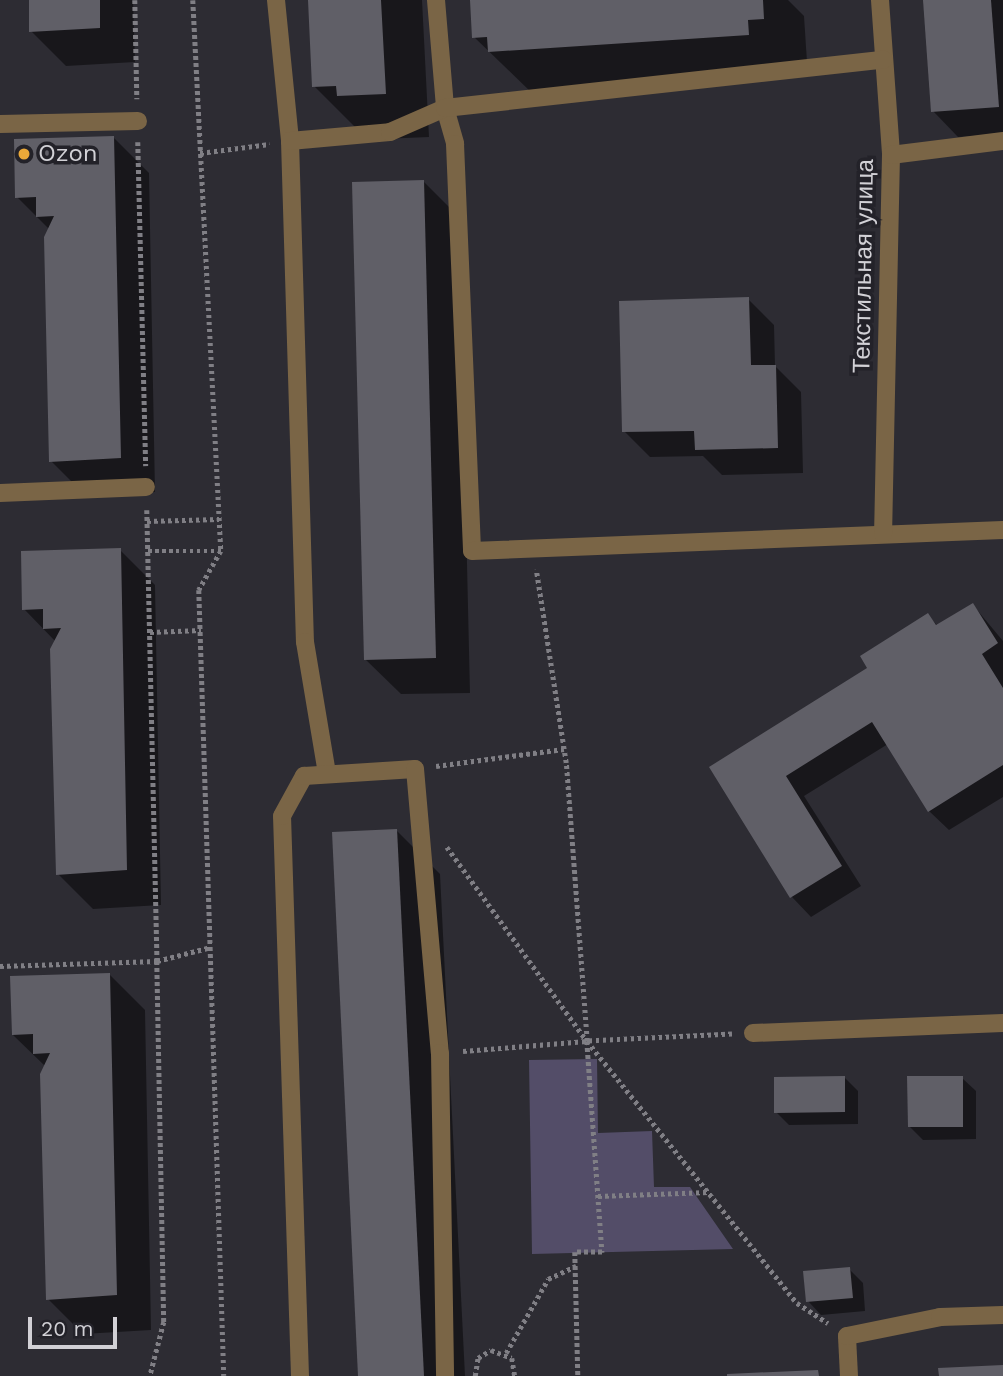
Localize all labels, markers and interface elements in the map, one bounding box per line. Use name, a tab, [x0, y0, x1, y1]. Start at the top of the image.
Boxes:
place label: Ozon	[38, 140, 98, 168]
marker: Ozon	[16, 146, 32, 162]
street label: Текстильная улица	[848, 159, 880, 373]
scale bar	[32, 1302, 121, 1346]
text: 20 m	[41, 1316, 93, 1341]

